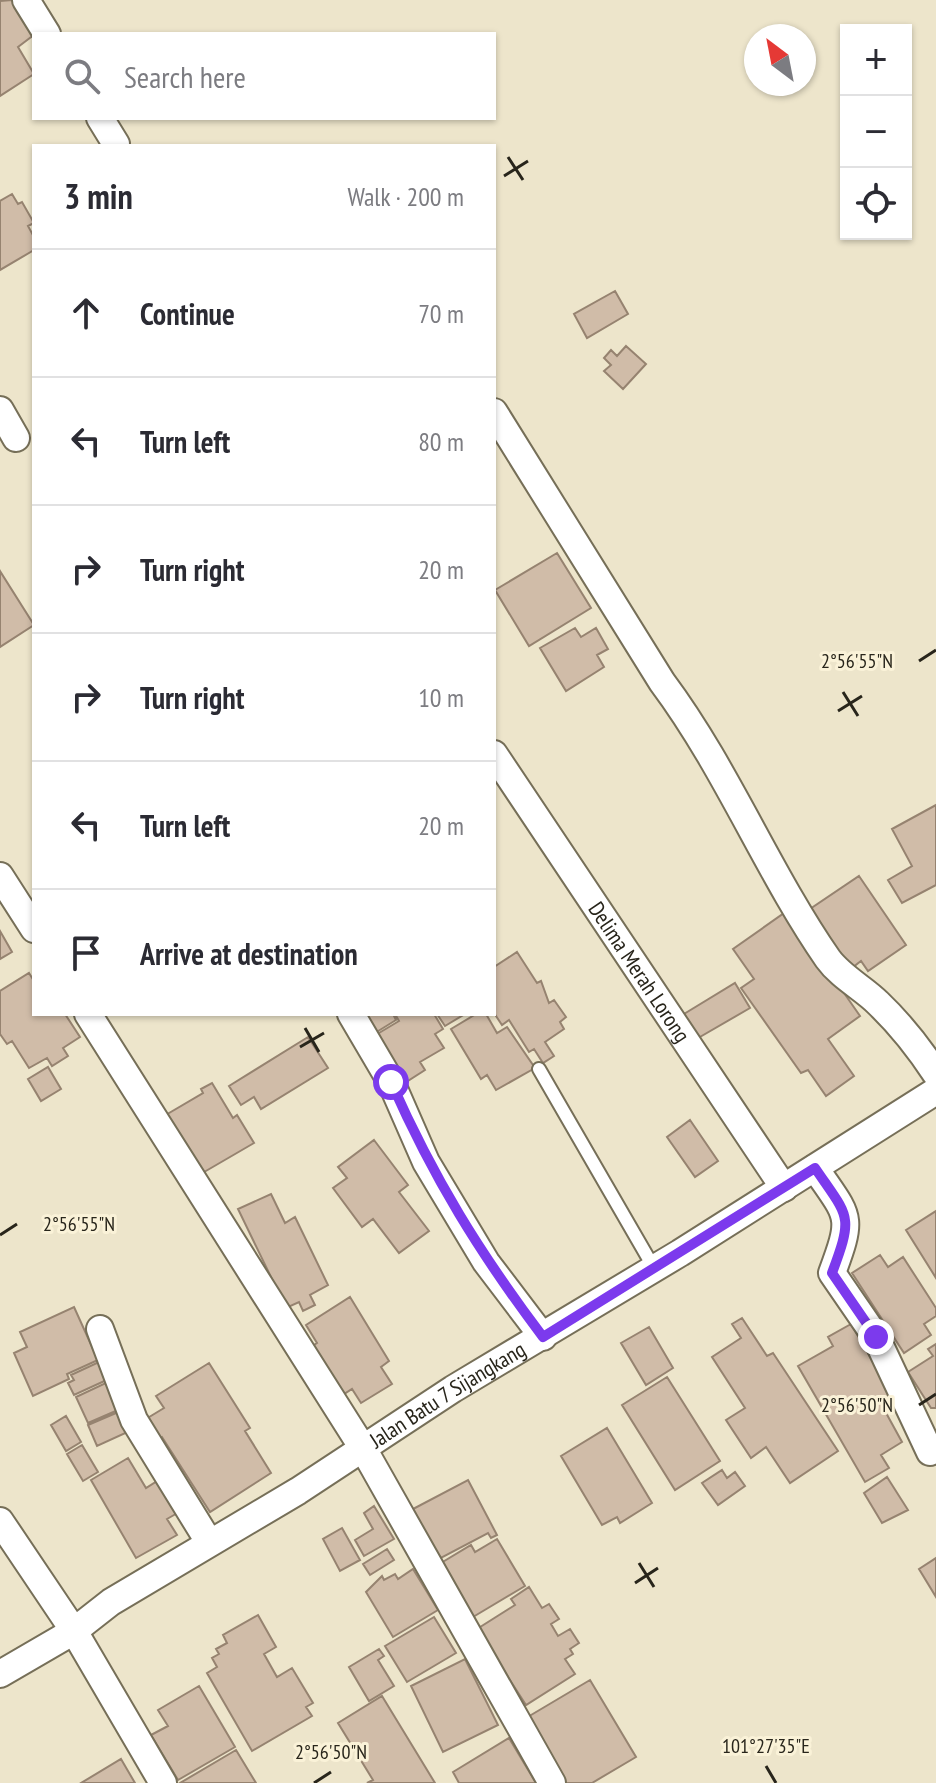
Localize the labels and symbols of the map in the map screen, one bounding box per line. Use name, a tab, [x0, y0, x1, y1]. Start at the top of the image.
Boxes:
north arrow	[744, 24, 816, 96]
text: 2°56'55"N	[821, 648, 893, 674]
street label: Delima Merah Lorong	[583, 896, 697, 1047]
route start	[373, 1064, 409, 1100]
text: 2°56'55"N	[43, 1211, 115, 1237]
route end	[858, 1319, 894, 1355]
street label: Jalan Batu 7 Sijangkang	[363, 1335, 530, 1455]
text: 2°56'50"N	[821, 1392, 893, 1418]
text: 101°27'35"E	[722, 1733, 810, 1759]
text: 2°56'50"N	[295, 1739, 367, 1765]

